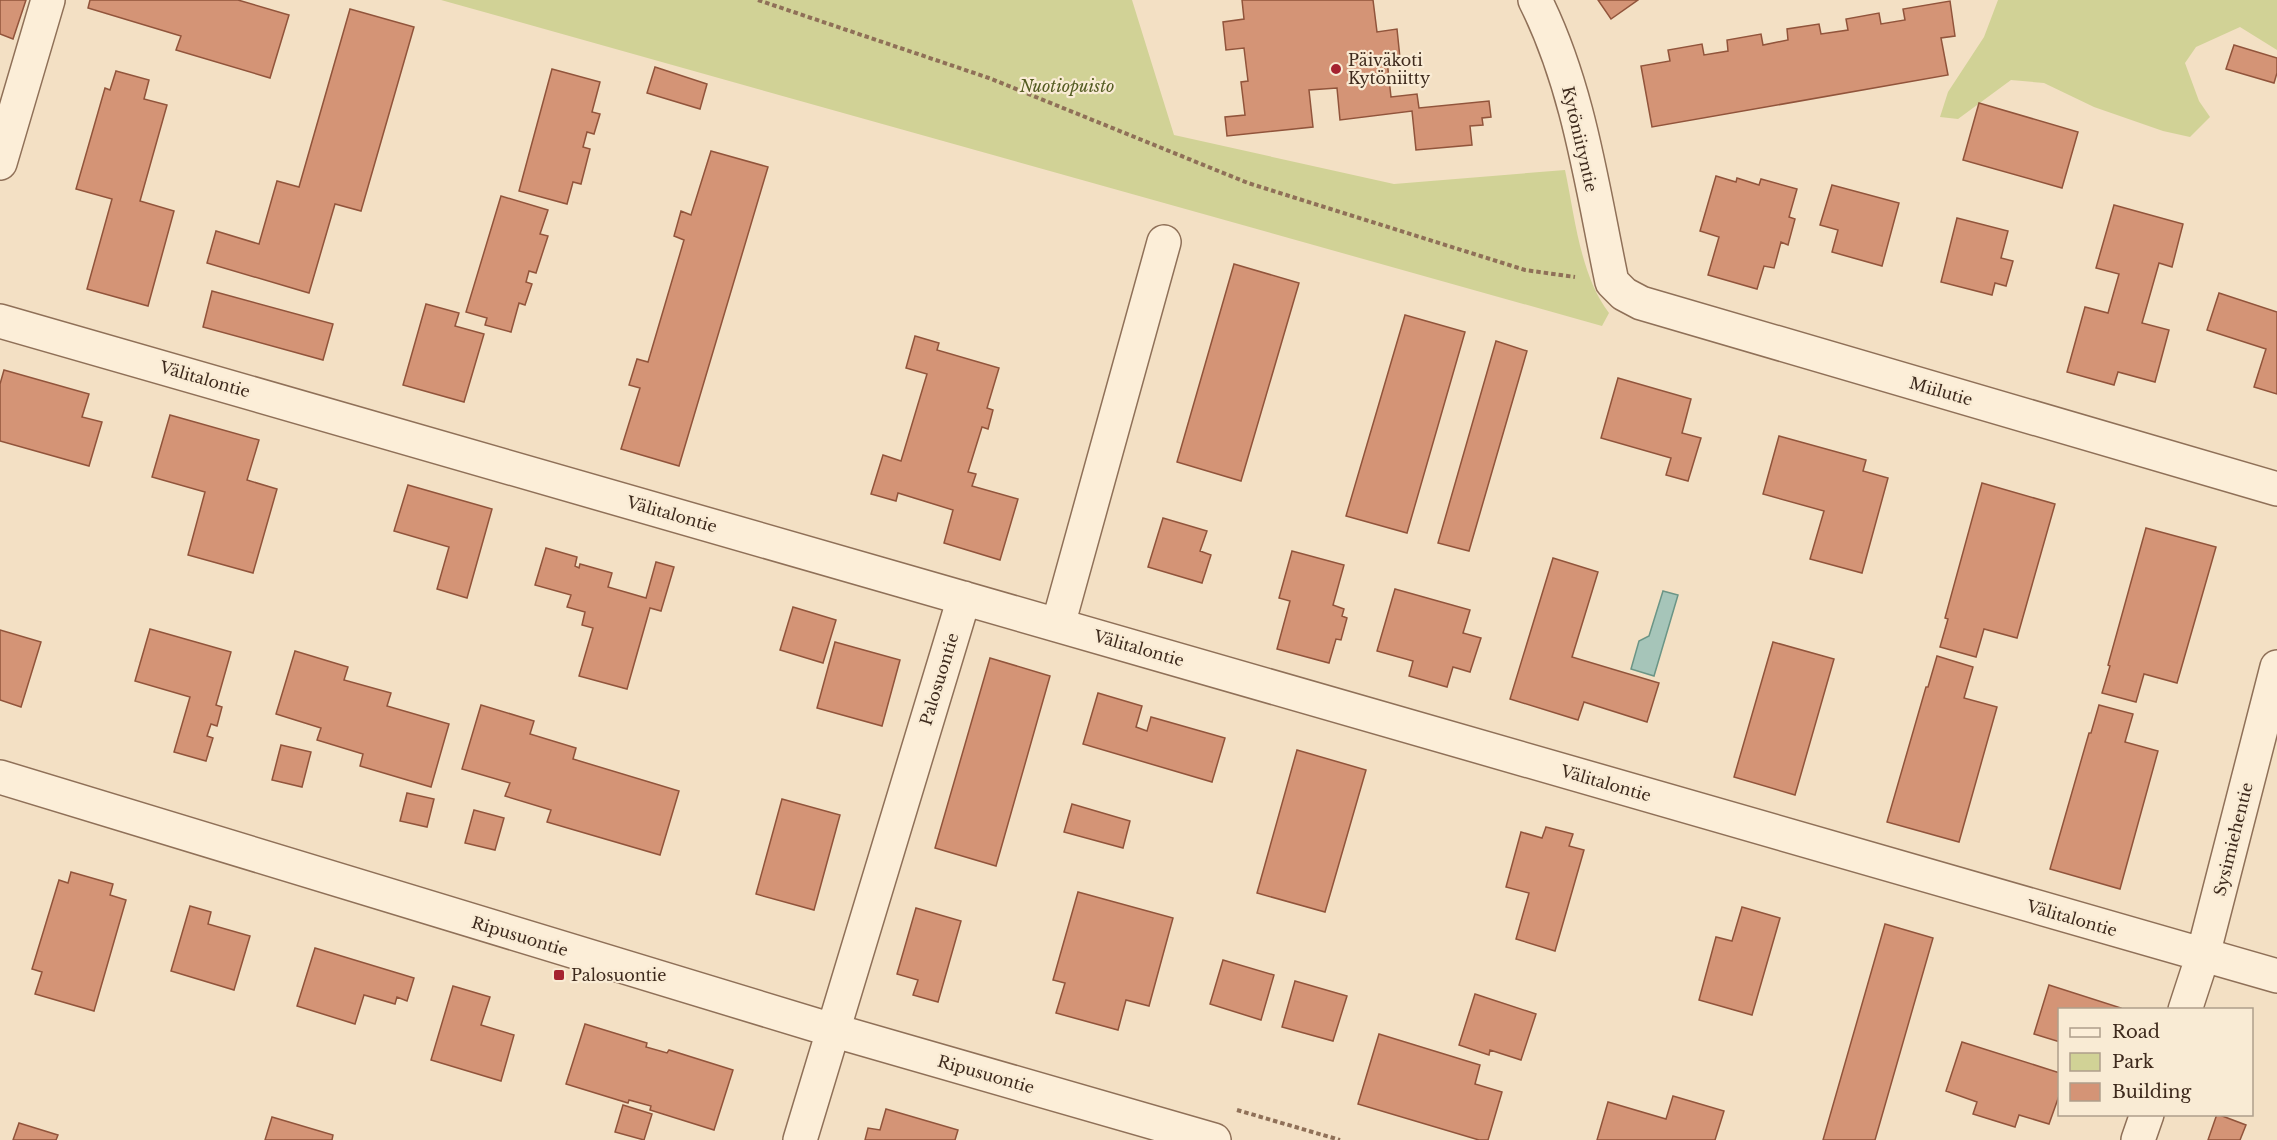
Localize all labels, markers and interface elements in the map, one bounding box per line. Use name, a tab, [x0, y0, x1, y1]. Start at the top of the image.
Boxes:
place label: Päiväkoti Kytöniitty	[1348, 50, 1431, 88]
marker: Päiväkoti Kytöniitty	[1329, 62, 1343, 76]
park label: Nuotiopuisto	[1019, 76, 1114, 96]
street label: Kytöniityntie	[1558, 84, 1602, 194]
street label: Välitalontie	[157, 356, 252, 401]
street label: Miilutie	[1907, 372, 1975, 410]
street label: Välitalontie	[624, 491, 719, 536]
street label: Välitalontie	[1091, 625, 1186, 670]
street label: Palosuontie	[915, 630, 963, 728]
street label: Välitalontie	[1558, 760, 1653, 805]
street label: Sysimiehentie	[2209, 780, 2257, 898]
street label: Välitalontie	[2024, 895, 2119, 940]
street label: Ripusuontie	[469, 912, 571, 960]
place label: Palosuontie	[571, 965, 666, 985]
marker: Palosuontie	[552, 968, 566, 982]
legend	[2058, 1008, 2253, 1116]
text: Road	[2112, 1021, 2160, 1043]
street label: Ripusuontie	[935, 1051, 1037, 1097]
text: Park	[2112, 1051, 2154, 1073]
text: Building	[2112, 1081, 2191, 1103]

